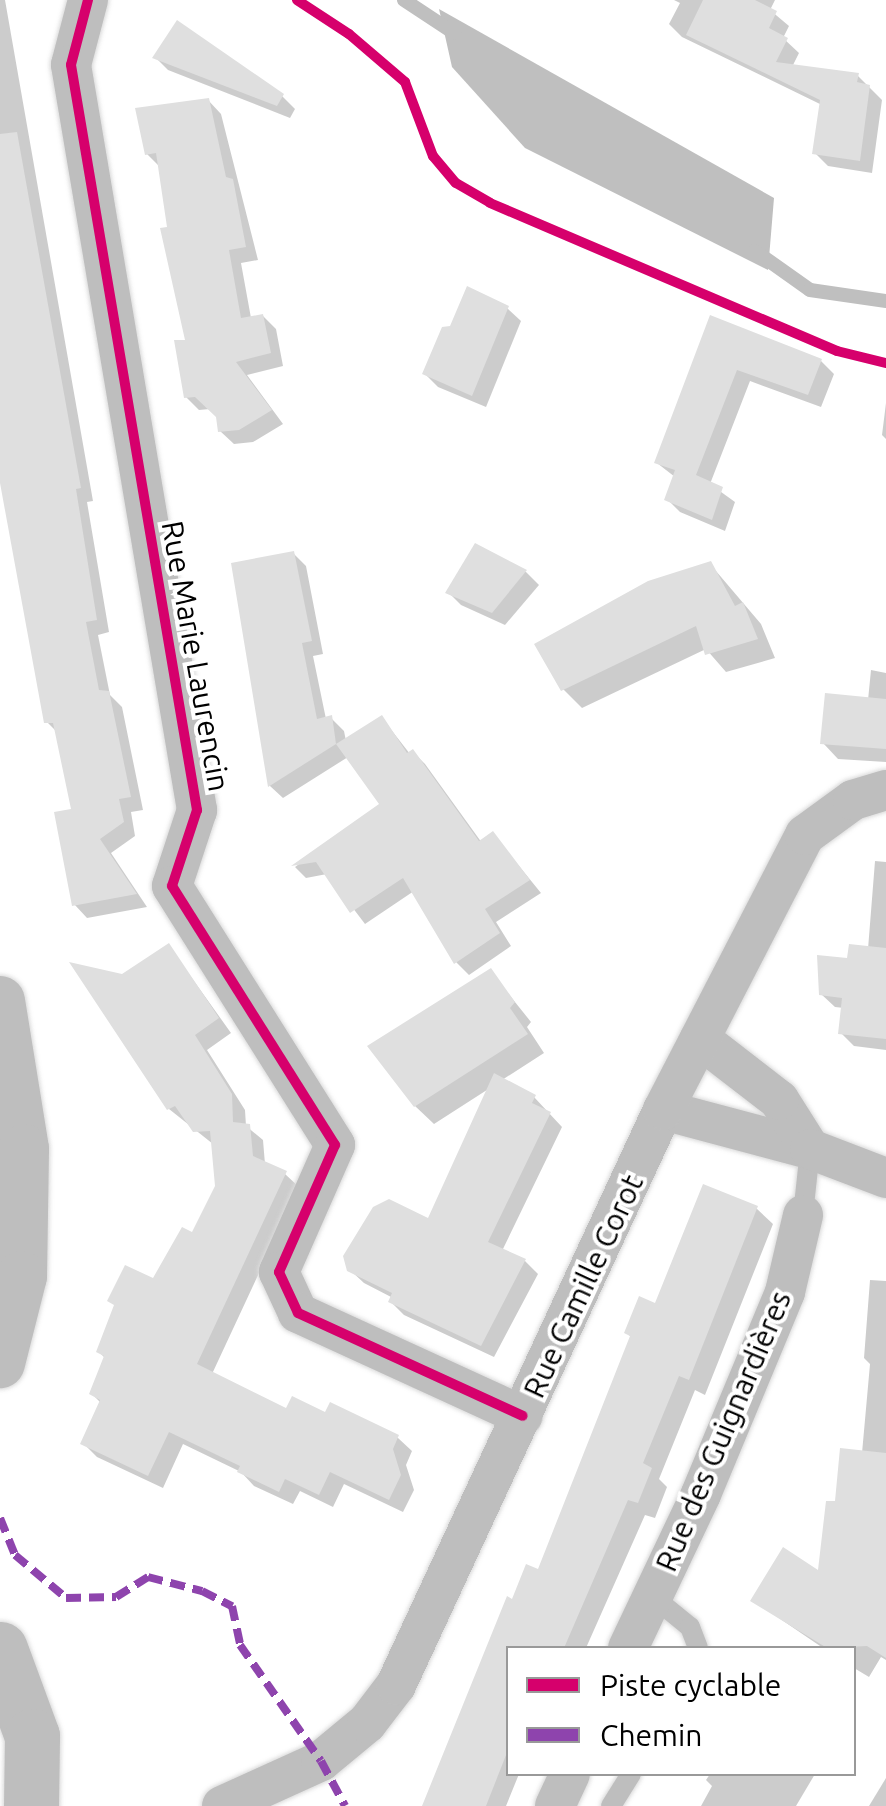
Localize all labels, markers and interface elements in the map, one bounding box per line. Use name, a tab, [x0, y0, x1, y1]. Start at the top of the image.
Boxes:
street label: Rue Marie Laurencin	[154, 518, 238, 794]
street label: Rue Camille Corot	[516, 1169, 650, 1403]
street label: Rue des Guignardières	[648, 1285, 798, 1577]
legend	[506, 1646, 856, 1776]
text: Piste cyclable	[600, 1668, 781, 1702]
text: Chemin	[600, 1718, 702, 1752]

